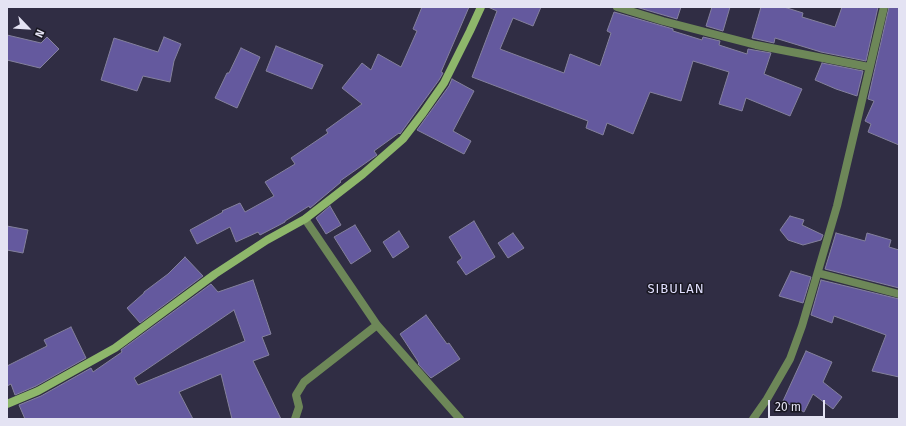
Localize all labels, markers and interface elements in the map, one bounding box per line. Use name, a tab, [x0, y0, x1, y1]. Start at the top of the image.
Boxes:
north arrow	[8, 8, 48, 48]
text: N	[32, 27, 47, 39]
district label: SIBULAN	[647, 281, 705, 297]
scale bar	[770, 392, 827, 418]
text: 20 m	[775, 400, 801, 414]

